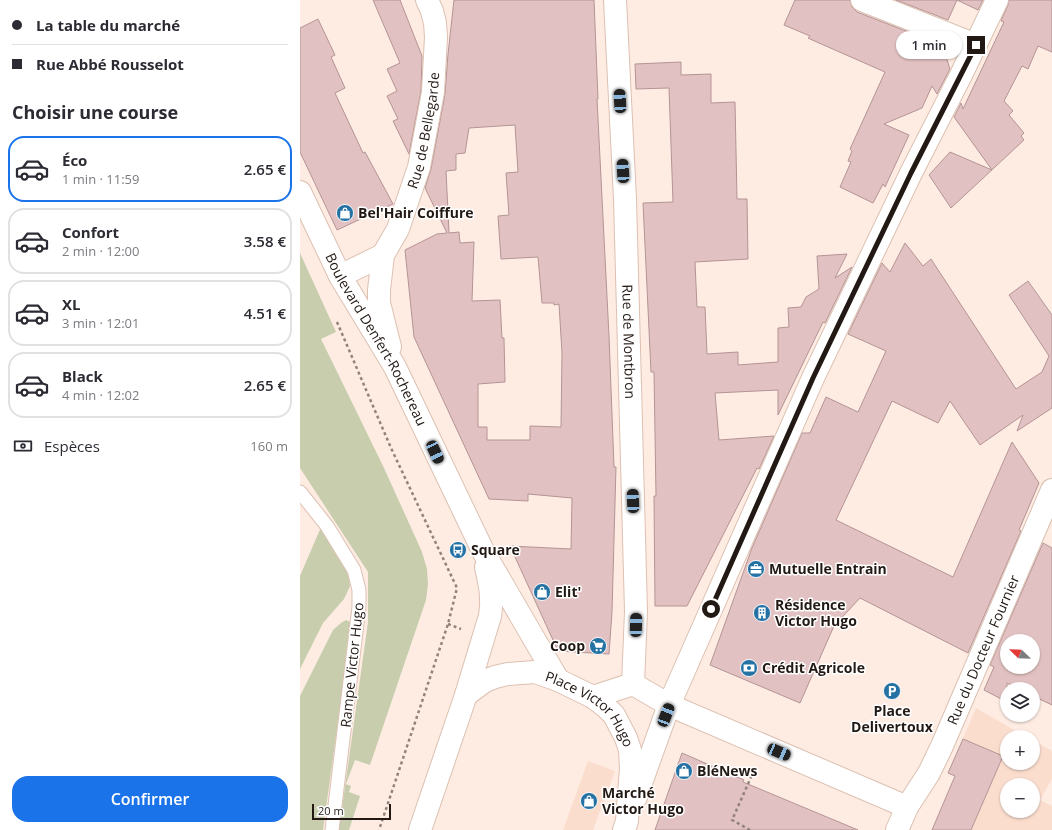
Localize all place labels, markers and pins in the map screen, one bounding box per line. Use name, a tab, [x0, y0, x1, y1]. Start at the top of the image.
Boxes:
shop icon: Bel'Hair Coiffure	[335, 203, 355, 223]
place label: Bel'Hair Coiffure	[358, 203, 474, 222]
bus stop icon: Square	[448, 540, 468, 560]
place label: Square	[471, 540, 520, 559]
office icon: Mutuelle Entrain	[746, 559, 766, 579]
place label: Mutuelle Entrain	[769, 559, 887, 578]
shop icon: Elit'	[532, 582, 552, 602]
place label: Elit'	[555, 582, 581, 601]
place label: Résidence Victor Hugo	[775, 595, 857, 630]
building icon: Résidence Victor Hugo	[752, 603, 772, 623]
place label: Coop	[550, 636, 585, 655]
supermarket icon: Coop	[588, 636, 608, 656]
bank icon: Crédit Agricole	[739, 658, 759, 678]
place label: Crédit Agricole	[762, 658, 865, 677]
parking icon: Place Delivertoux	[882, 681, 902, 701]
place label: Place Delivertoux	[851, 701, 934, 736]
shop icon: BléNews	[674, 761, 694, 781]
place label: BléNews	[697, 761, 758, 780]
place label: Marché Victor Hugo	[602, 783, 684, 818]
shop icon: Marché Victor Hugo	[579, 791, 599, 811]

